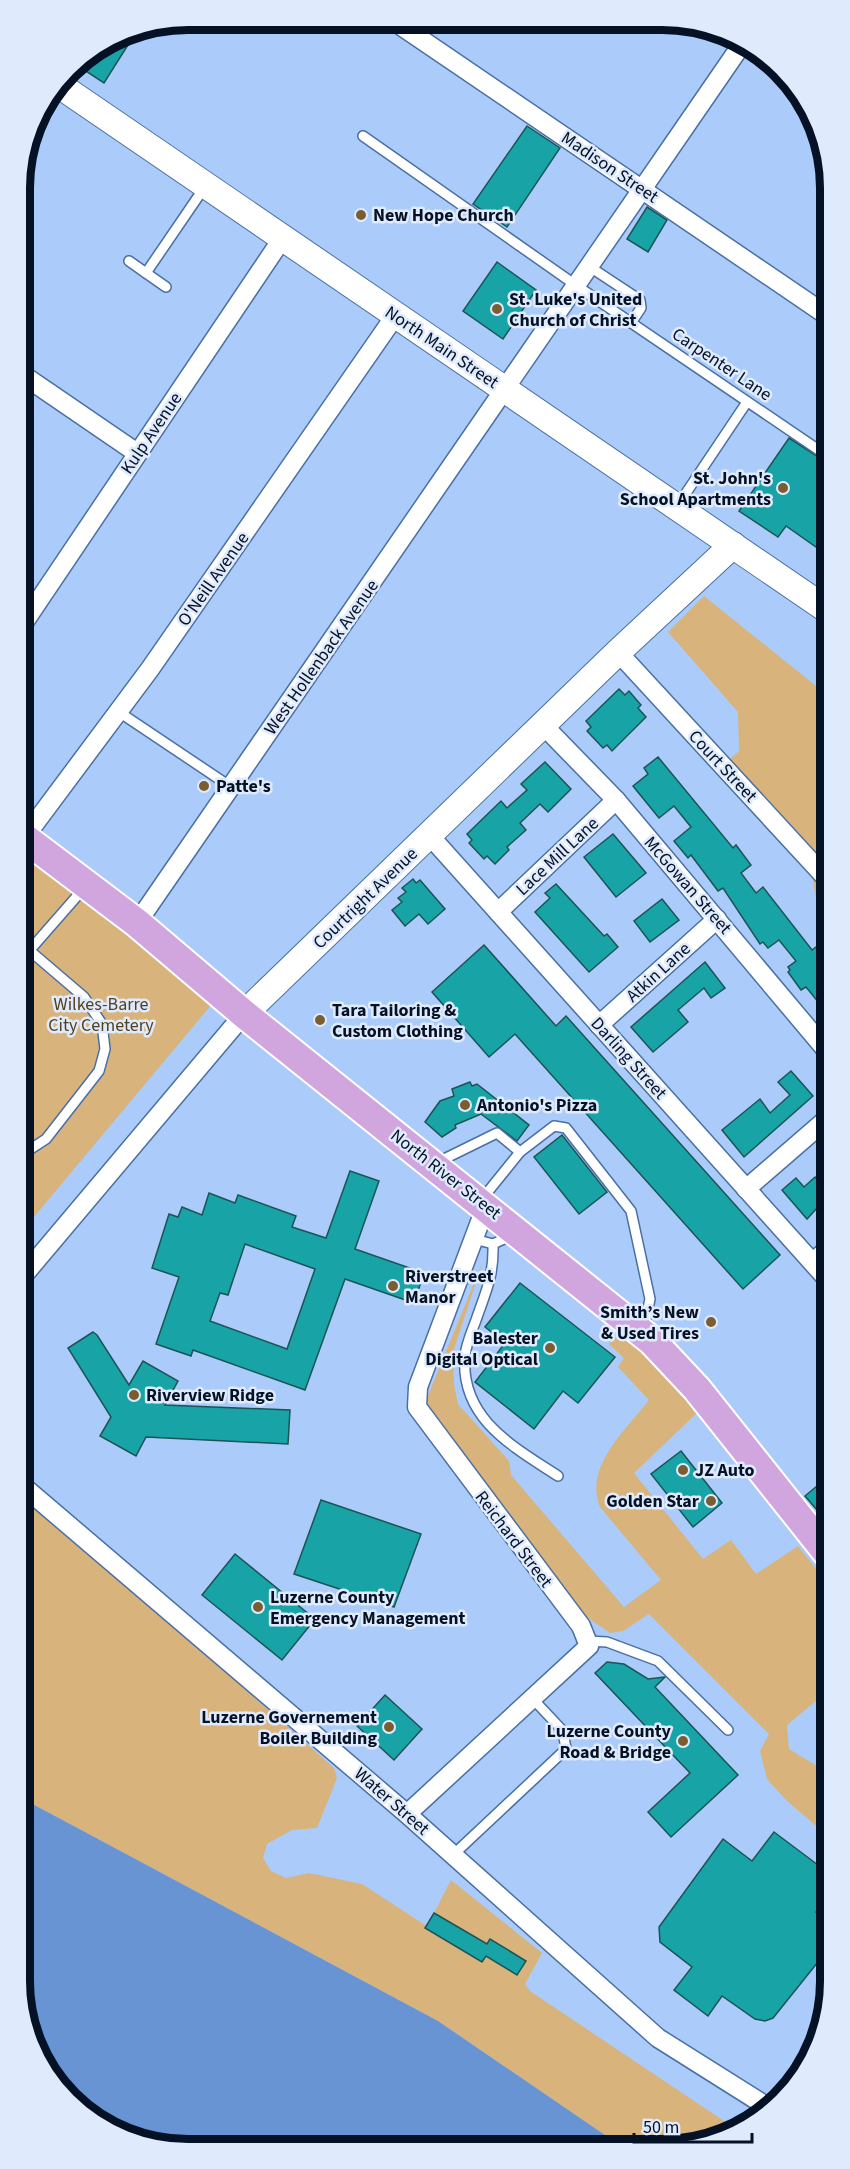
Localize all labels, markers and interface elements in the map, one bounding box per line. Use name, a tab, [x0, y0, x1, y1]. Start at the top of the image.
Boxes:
street label: Madison Street	[556, 126, 663, 209]
place label: New Hope Church	[373, 203, 514, 228]
marker: New Hope Church	[354, 208, 368, 222]
place label: St. Luke's United Church of Christ	[509, 287, 642, 333]
street label: North Main Street	[380, 300, 504, 395]
marker: St. Luke's United Church of Christ	[490, 302, 504, 316]
street label: Carpenter Lane	[667, 322, 777, 407]
street label: Kulp Avenue	[115, 387, 188, 479]
place label: St. John's School Apartments	[620, 466, 771, 512]
marker: St. John's School Apartments	[776, 481, 790, 495]
street label: O'Neill Avenue	[172, 527, 255, 631]
street label: West Hollenback Avenue	[258, 575, 385, 740]
street label: Court Street	[683, 725, 763, 808]
place label: Patte's	[216, 774, 271, 799]
marker: Patte's	[197, 779, 211, 793]
street label: Lace Mill Lane	[510, 811, 604, 901]
street label: McGowan Street	[638, 831, 737, 940]
street label: Courtright Avenue	[307, 842, 423, 955]
street label: Atkin Lane	[621, 937, 696, 1008]
park label: Wilkes-Barre City Cemetery	[48, 992, 154, 1038]
place label: Tara Tailoring & Custom Clothing	[332, 998, 463, 1044]
street label: Darling Street	[585, 1012, 672, 1105]
marker: Tara Tailoring & Custom Clothing	[313, 1013, 327, 1027]
place label: Antonio's Pizza	[476, 1093, 597, 1118]
marker: Antonio's Pizza	[458, 1098, 472, 1112]
street label: North River Street	[385, 1123, 506, 1225]
place label: Riverstreet Manor	[405, 1264, 494, 1310]
marker: Riverstreet Manor	[386, 1279, 400, 1293]
place label: Smith’s New & Used Tires	[600, 1300, 699, 1346]
marker: Smith’s New & Used Tires	[704, 1315, 718, 1329]
place label: Balester Digital Optical	[425, 1326, 539, 1372]
marker: Balester Digital Optical	[543, 1341, 557, 1355]
place label: Riverview Ridge	[146, 1383, 274, 1408]
marker: Riverview Ridge	[127, 1388, 141, 1402]
place label: JZ Auto	[695, 1458, 755, 1483]
marker: JZ Auto	[676, 1463, 690, 1477]
street label: Reichard Street	[469, 1486, 558, 1593]
place label: Golden Star	[606, 1489, 700, 1514]
marker: Golden Star	[704, 1494, 718, 1508]
place label: Luzerne County Emergency Management	[270, 1585, 466, 1631]
marker: Luzerne County Emergency Management	[251, 1600, 265, 1614]
place label: Luzerne Governement Boiler Building	[201, 1705, 377, 1751]
place label: Luzerne County Road & Bridge	[547, 1719, 672, 1765]
marker: Luzerne Governement Boiler Building	[382, 1720, 396, 1734]
marker: Luzerne County Road & Bridge	[676, 1734, 690, 1748]
street label: Water Street	[349, 1762, 435, 1841]
scale bar	[634, 2106, 752, 2144]
text: 50 m	[643, 2115, 679, 2140]

